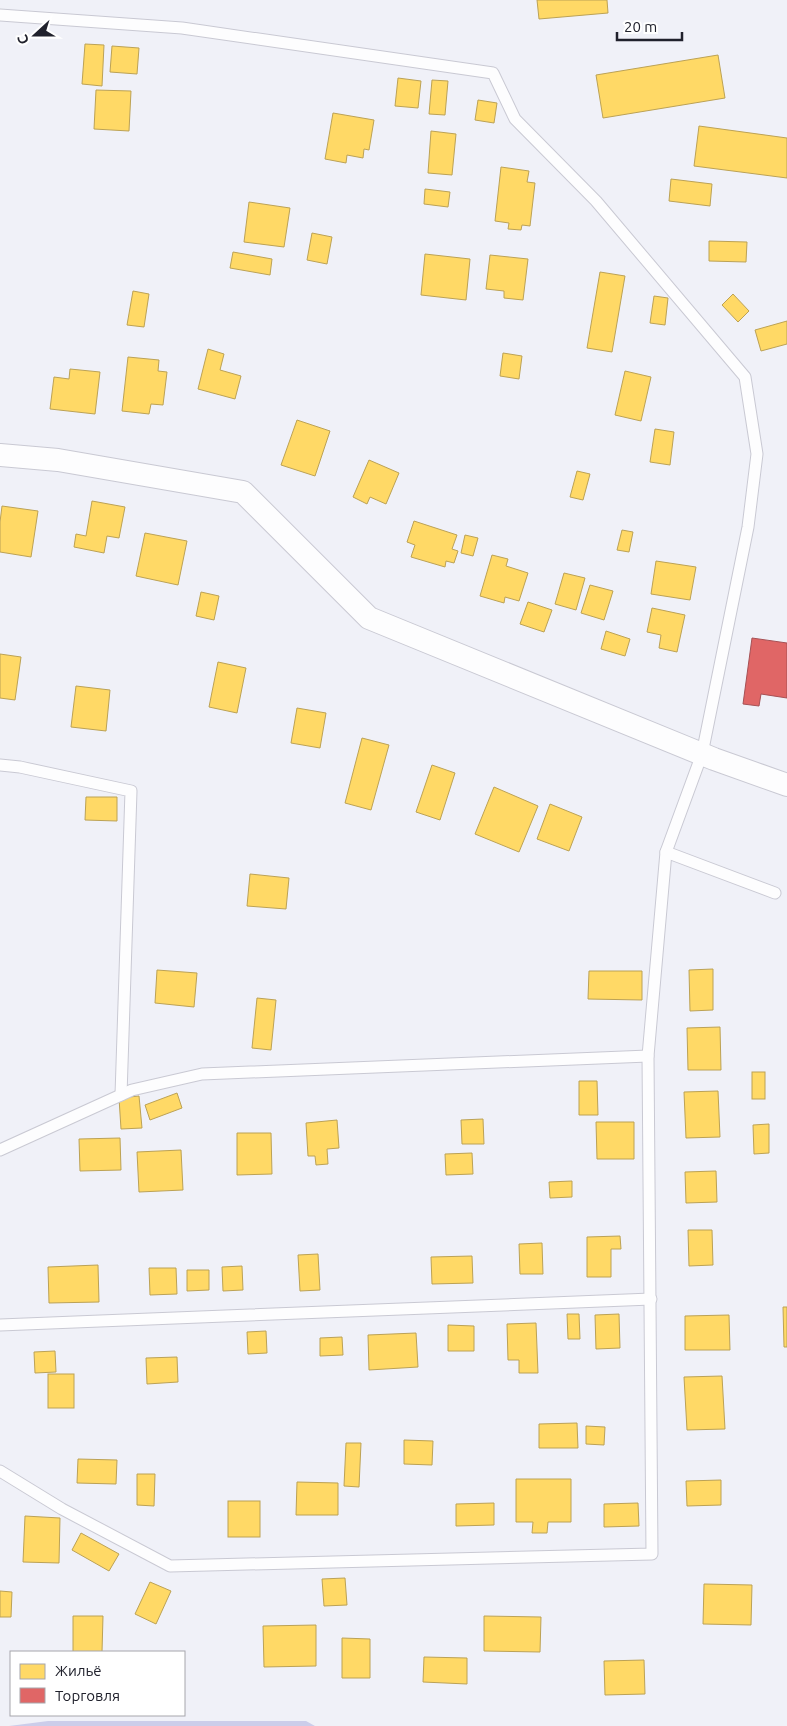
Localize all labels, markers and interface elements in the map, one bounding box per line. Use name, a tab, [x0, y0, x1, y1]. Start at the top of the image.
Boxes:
north arrow	[10, 10, 60, 60]
scale bar	[617, 10, 682, 42]
text: 20 m	[624, 18, 657, 35]
text: С	[14, 33, 32, 47]
legend	[10, 1651, 185, 1716]
text: Жильё	[55, 1662, 102, 1679]
text: Торговля	[55, 1687, 120, 1704]

